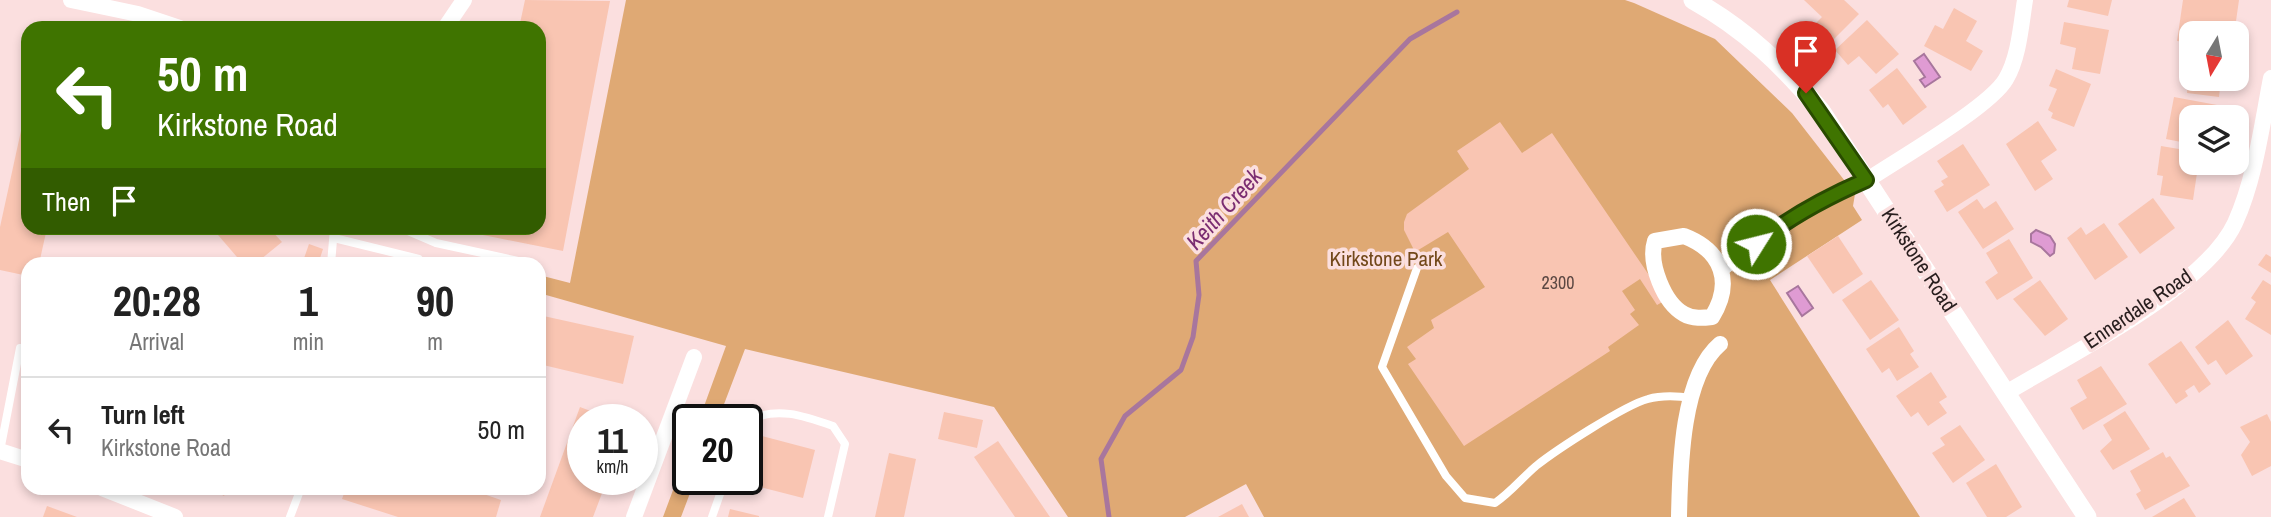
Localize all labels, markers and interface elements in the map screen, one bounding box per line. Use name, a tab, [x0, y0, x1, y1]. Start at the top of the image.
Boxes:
pin	[1776, 21, 1836, 93]
north arrow	[2179, 21, 2249, 91]
map controls	[2179, 21, 2249, 175]
icon: arrive	[1787, 32, 1825, 70]
text: 50 m	[157, 40, 249, 106]
icon: left	[42, 49, 133, 140]
text: Kirkstone Road	[157, 103, 338, 146]
button: layers	[2179, 105, 2249, 175]
water label: Keith Creek	[1179, 160, 1270, 256]
icon: arrive	[105, 182, 143, 220]
text: Then	[42, 184, 91, 219]
street label: Kirkstone Road	[1875, 202, 1964, 317]
position arrow	[1719, 207, 1793, 281]
park label: Kirkstone Park	[1330, 244, 1443, 273]
street label: Ennerdale Road	[2078, 262, 2197, 355]
house number: 2300	[1542, 270, 1574, 295]
text: 20:28	[113, 273, 201, 329]
text: 1	[299, 273, 318, 329]
text: 90	[416, 273, 454, 329]
text: Arrival	[130, 326, 184, 357]
text: min	[293, 326, 324, 357]
text: m	[427, 326, 443, 357]
text: Turn left	[101, 397, 185, 432]
speed limit sign: 20	[672, 404, 763, 495]
icon: left	[42, 411, 80, 449]
text: 50 m	[478, 412, 525, 447]
text: 11	[597, 417, 628, 464]
text: Kirkstone Road	[101, 432, 231, 463]
text: km/h	[597, 454, 629, 479]

